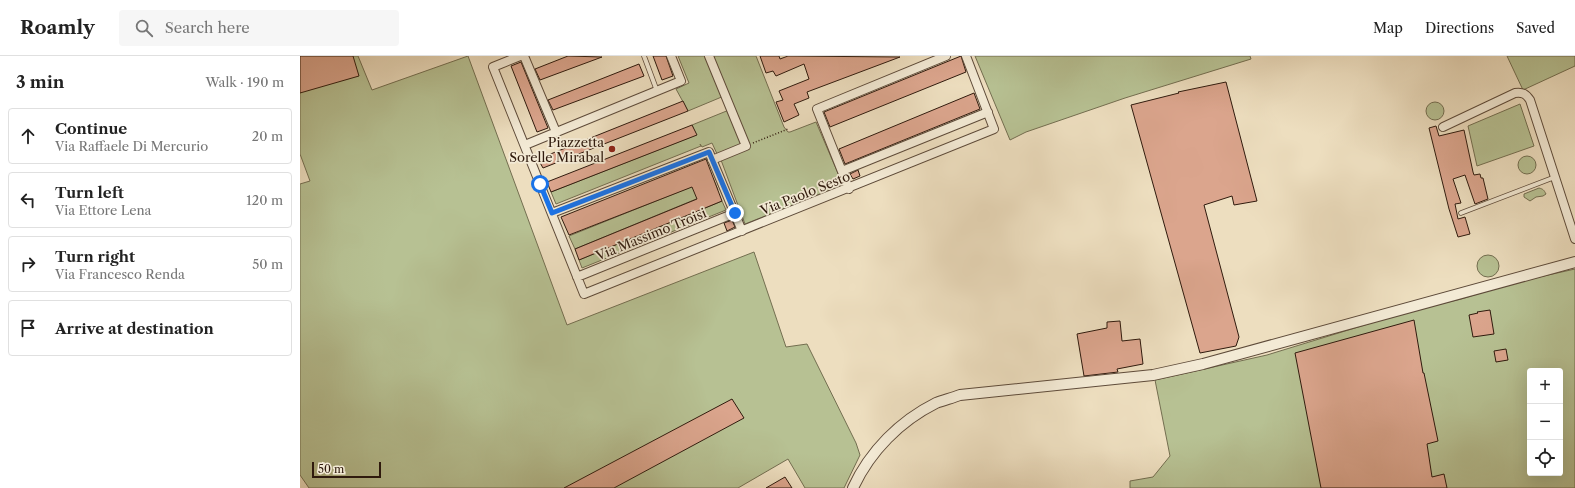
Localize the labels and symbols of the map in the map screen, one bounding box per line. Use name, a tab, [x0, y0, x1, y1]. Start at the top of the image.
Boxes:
place label: Piazzetta Sorelle Mirabal	[509, 134, 604, 165]
marker: Piazzetta Sorelle Mirabal	[607, 144, 617, 154]
street label: Via Paolo Sesto	[757, 168, 852, 219]
route start	[531, 175, 549, 193]
route end	[726, 204, 744, 222]
street label: Via Massimo Troisi	[593, 205, 709, 264]
scale bar	[312, 460, 381, 479]

